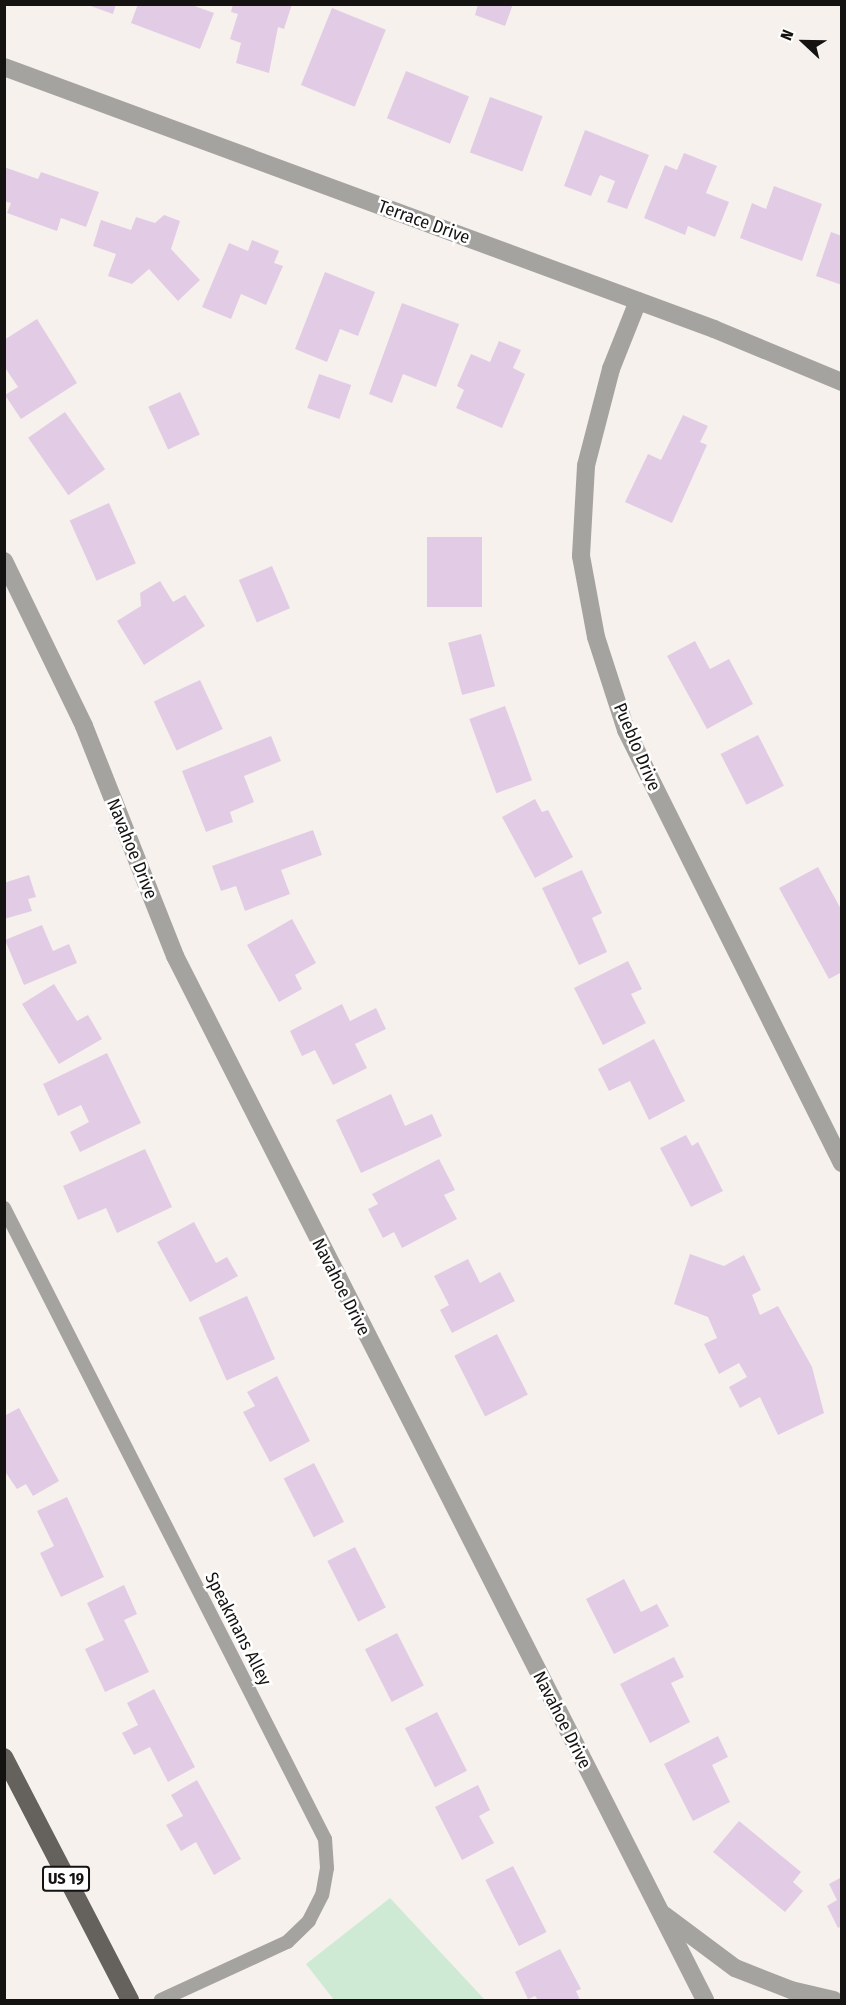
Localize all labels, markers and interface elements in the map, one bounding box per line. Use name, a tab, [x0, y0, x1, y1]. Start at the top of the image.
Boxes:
north arrow	[774, 12, 834, 72]
text: N	[776, 27, 797, 43]
street label: Terrace Drive	[375, 195, 473, 249]
street label: Pueblo Drive	[609, 700, 665, 794]
street label: Navahoe Drive	[102, 796, 162, 902]
street label: Navahoe Drive	[307, 1235, 375, 1339]
street label: Speakmans Alley	[200, 1569, 276, 1689]
street label: Navahoe Drive	[528, 1668, 596, 1772]
road number: US 19	[42, 1866, 90, 1892]

